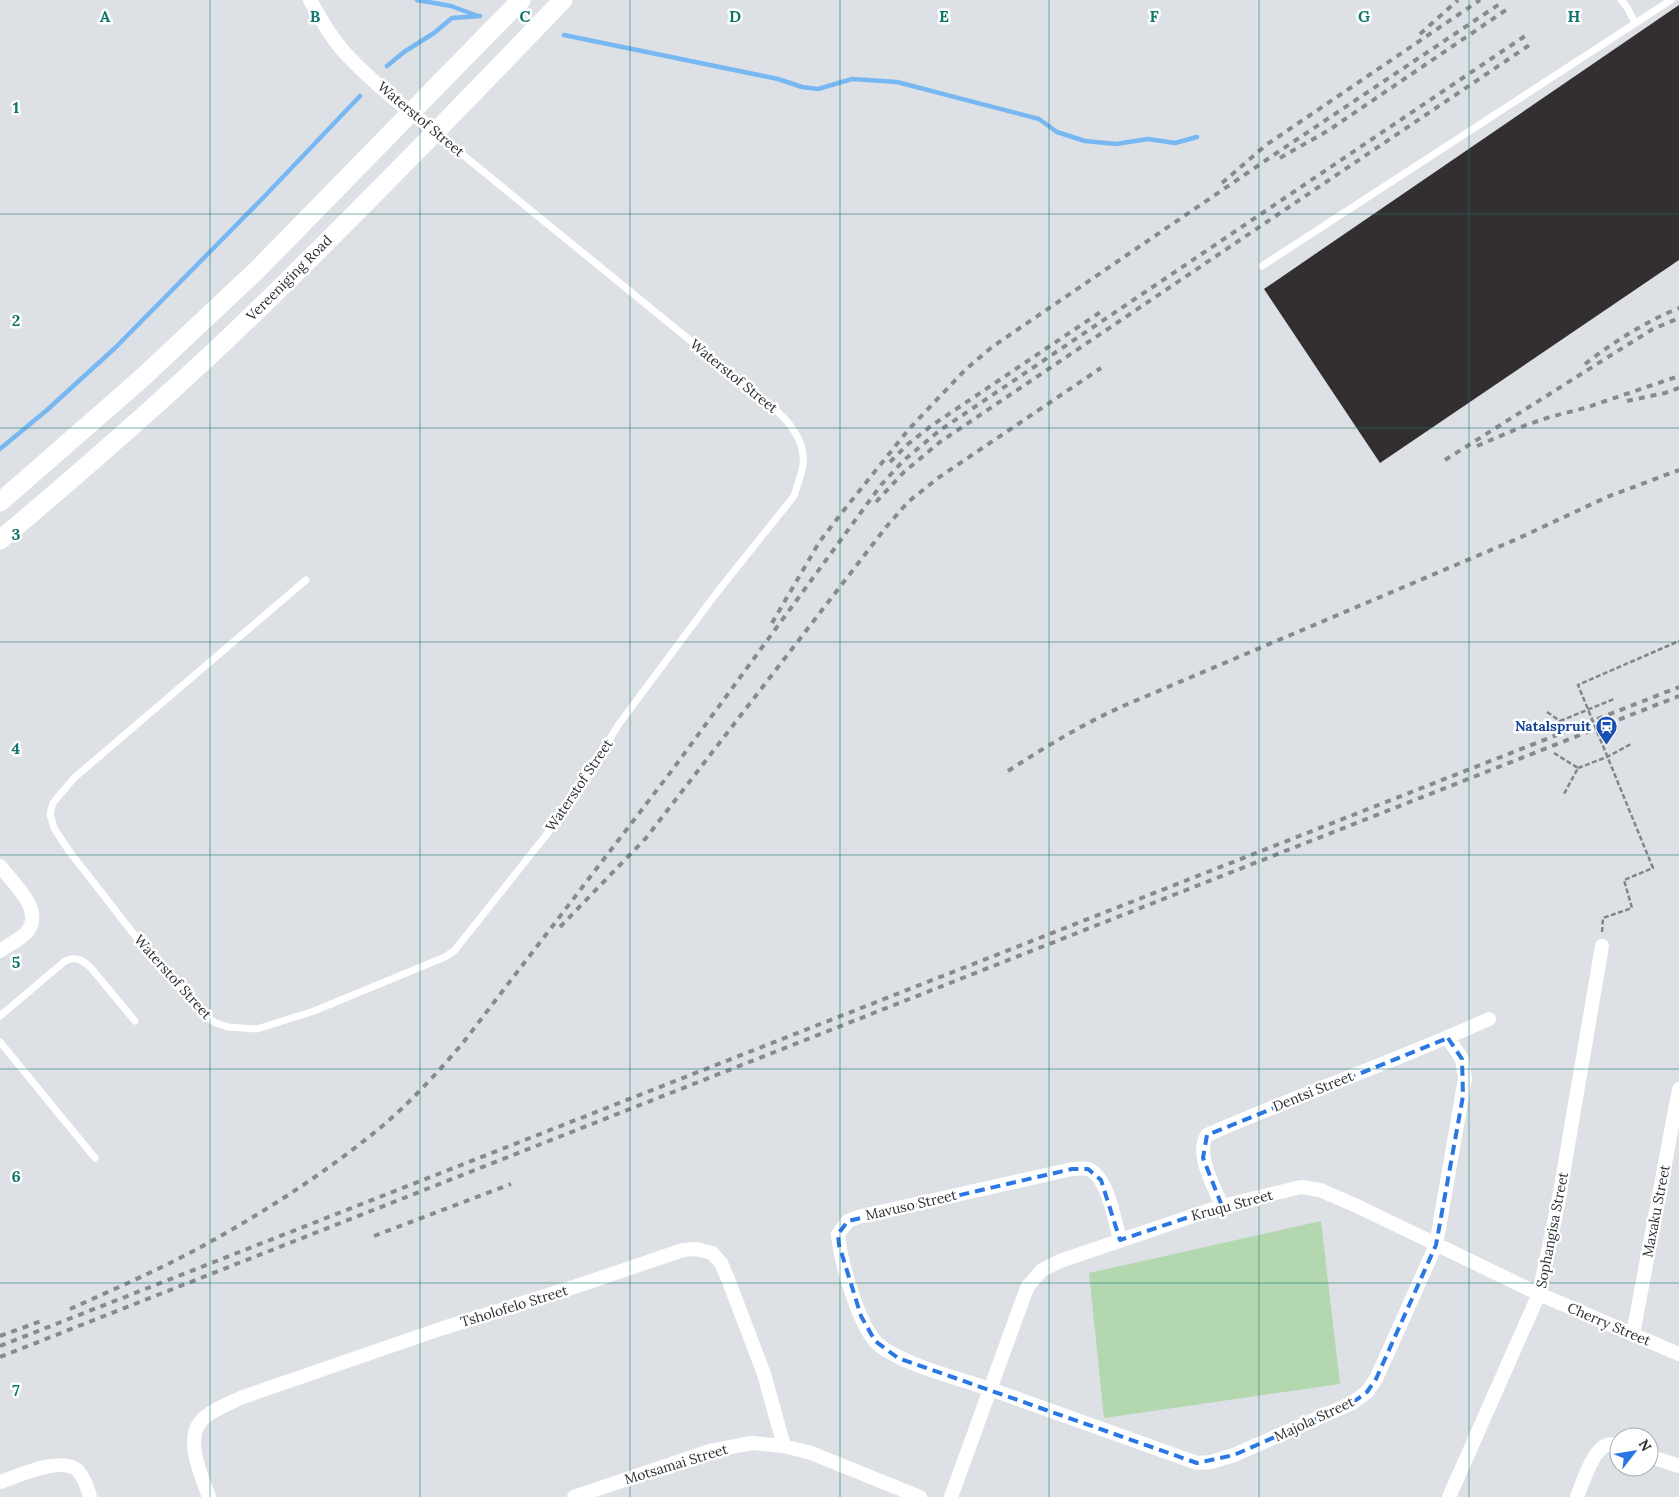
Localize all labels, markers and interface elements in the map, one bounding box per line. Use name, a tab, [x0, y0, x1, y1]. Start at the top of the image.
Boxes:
text: A	[100, 6, 111, 26]
text: B	[310, 6, 321, 26]
text: C	[519, 6, 531, 26]
text: D	[729, 6, 741, 26]
text: E	[939, 6, 949, 26]
text: F	[1149, 6, 1159, 26]
text: G	[1358, 6, 1370, 26]
text: H	[1568, 6, 1581, 26]
street label: Waterstof Street	[374, 77, 468, 161]
text: 1	[13, 97, 19, 117]
street label: Vereeniging Road	[242, 231, 336, 325]
text: 2	[12, 310, 20, 330]
street label: Waterstof Street	[686, 335, 782, 417]
text: 3	[12, 524, 21, 544]
station icon: Natalspruit	[1595, 714, 1619, 745]
place label: Natalspruit	[1515, 717, 1591, 735]
street label: Waterstof Street	[541, 735, 617, 835]
text: 4	[12, 738, 21, 758]
street label: Waterstof Street	[130, 931, 216, 1023]
text: 5	[12, 952, 21, 972]
street label: Dentsi Street	[1270, 1066, 1357, 1115]
street label: Maxaku Street	[1638, 1163, 1674, 1259]
text: 6	[11, 1166, 21, 1186]
street label: Sophangisa Street	[1532, 1170, 1572, 1289]
street label: Kruqu Street	[1189, 1185, 1275, 1225]
street label: Mavuso Street	[863, 1186, 959, 1224]
street label: Tsholofelo Street	[458, 1281, 570, 1331]
street label: Cherry Street	[1565, 1298, 1654, 1350]
text: 7	[12, 1380, 20, 1400]
street label: Majola Street	[1271, 1392, 1357, 1445]
north arrow	[1609, 1427, 1659, 1477]
text: N	[1635, 1436, 1656, 1455]
street label: Motsamai Street	[622, 1440, 730, 1488]

